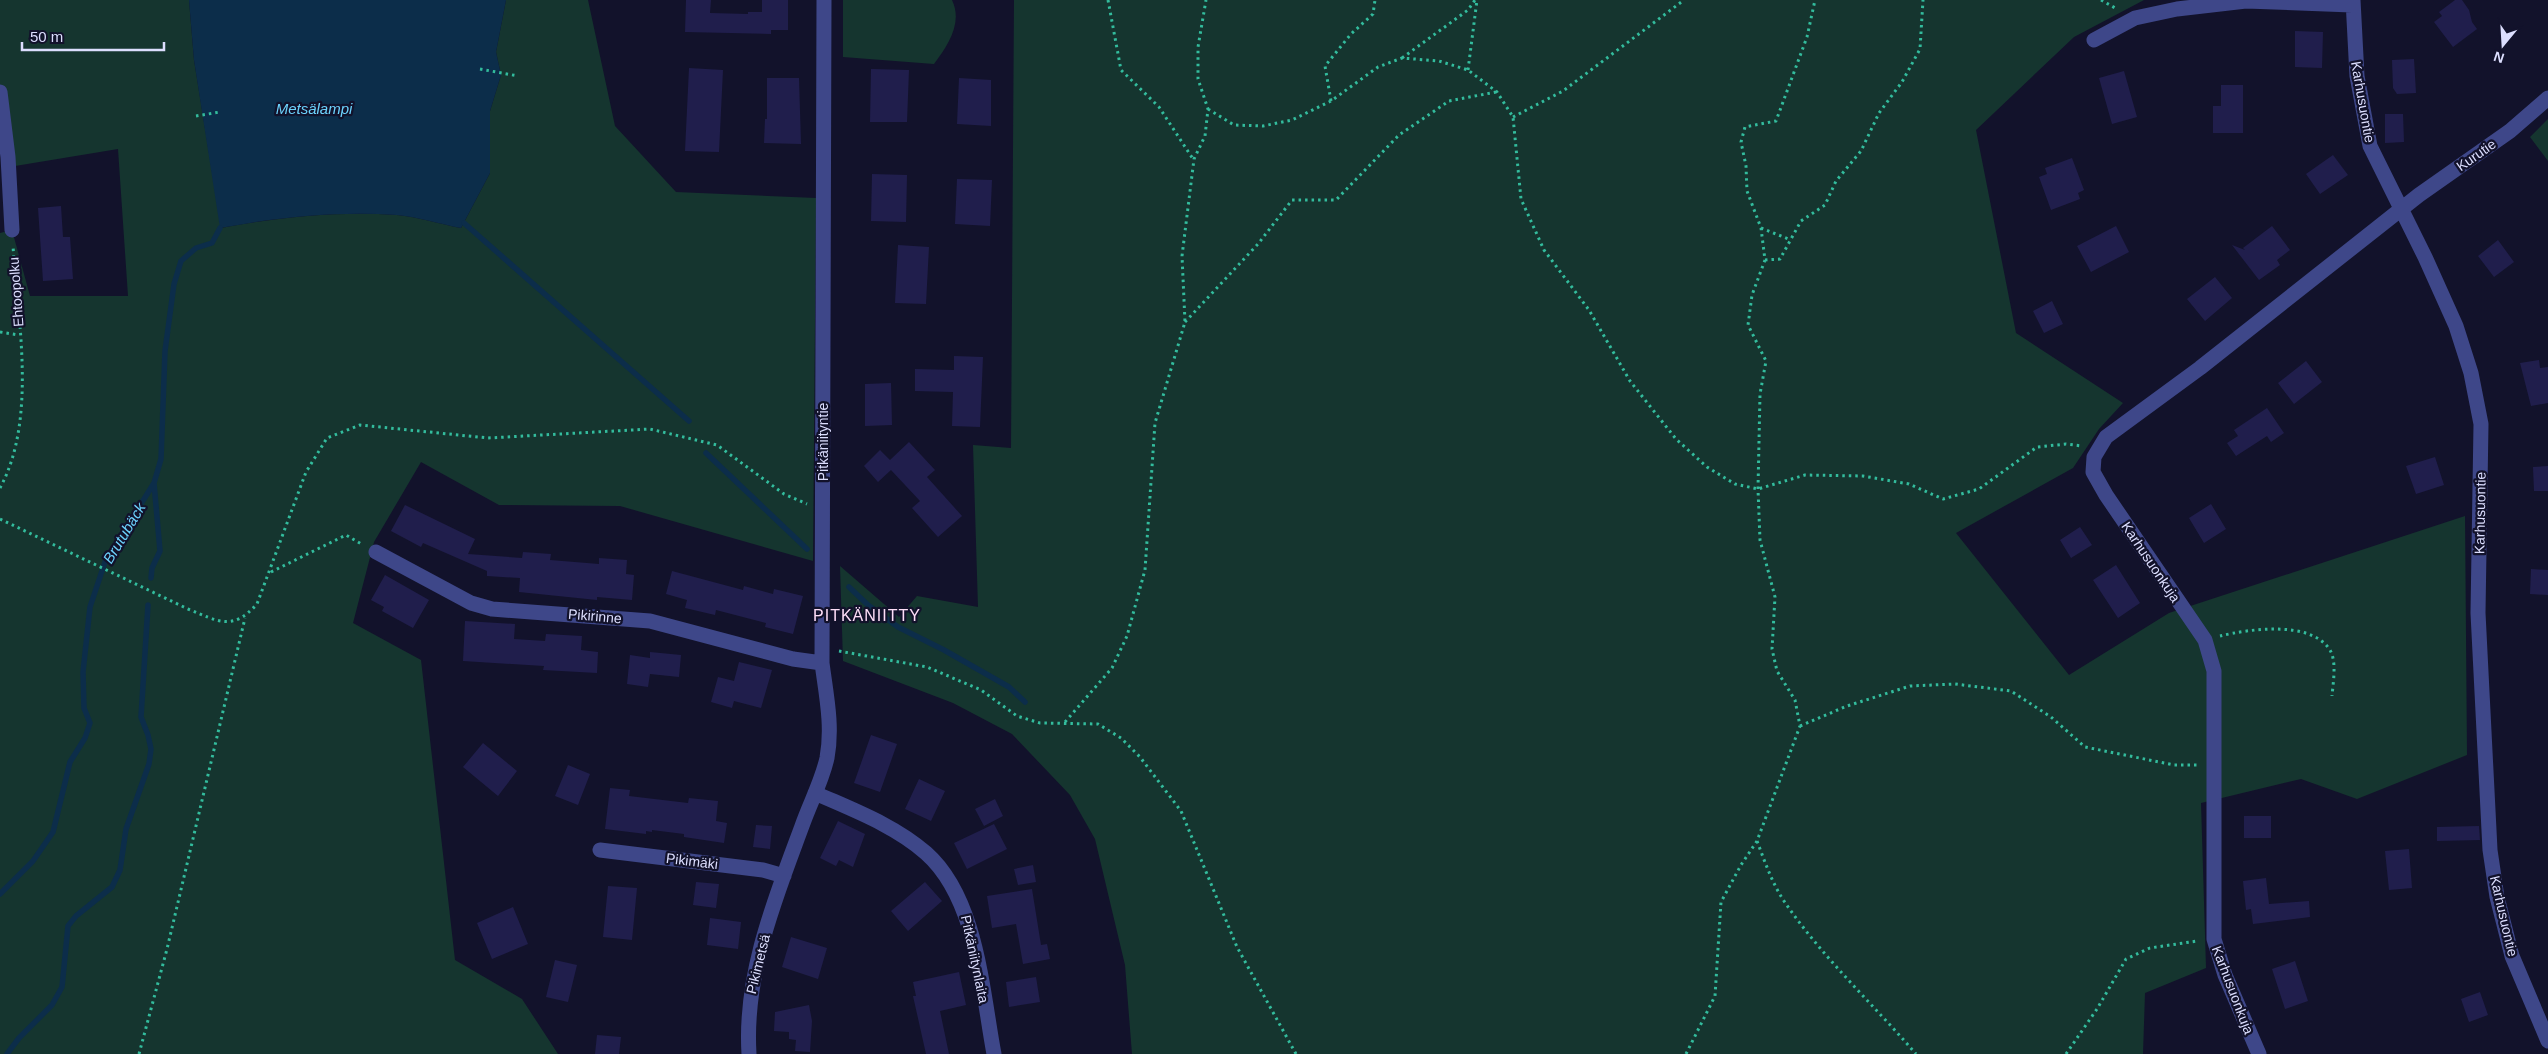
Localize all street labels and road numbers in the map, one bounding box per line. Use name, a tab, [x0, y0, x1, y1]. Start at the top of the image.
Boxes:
street label: Karhusuontie	[2348, 60, 2378, 144]
street label: Kurutie	[2453, 136, 2499, 174]
street label: Ehtoopolku	[6, 256, 26, 328]
street label: Pitkäniityntie	[815, 402, 831, 481]
street label: Karhusuontie	[2471, 471, 2489, 554]
street label: Karhusuonkuja	[2118, 519, 2184, 605]
street label: Pikirinne	[568, 606, 623, 626]
street label: Pikimäki	[665, 850, 719, 872]
street label: Karhusuontie	[2487, 874, 2521, 958]
street label: Pitkäniitynlaita	[958, 914, 992, 1005]
street label: Pikimetsä	[743, 932, 773, 995]
street label: Karhusuonkuja	[2209, 944, 2257, 1037]

